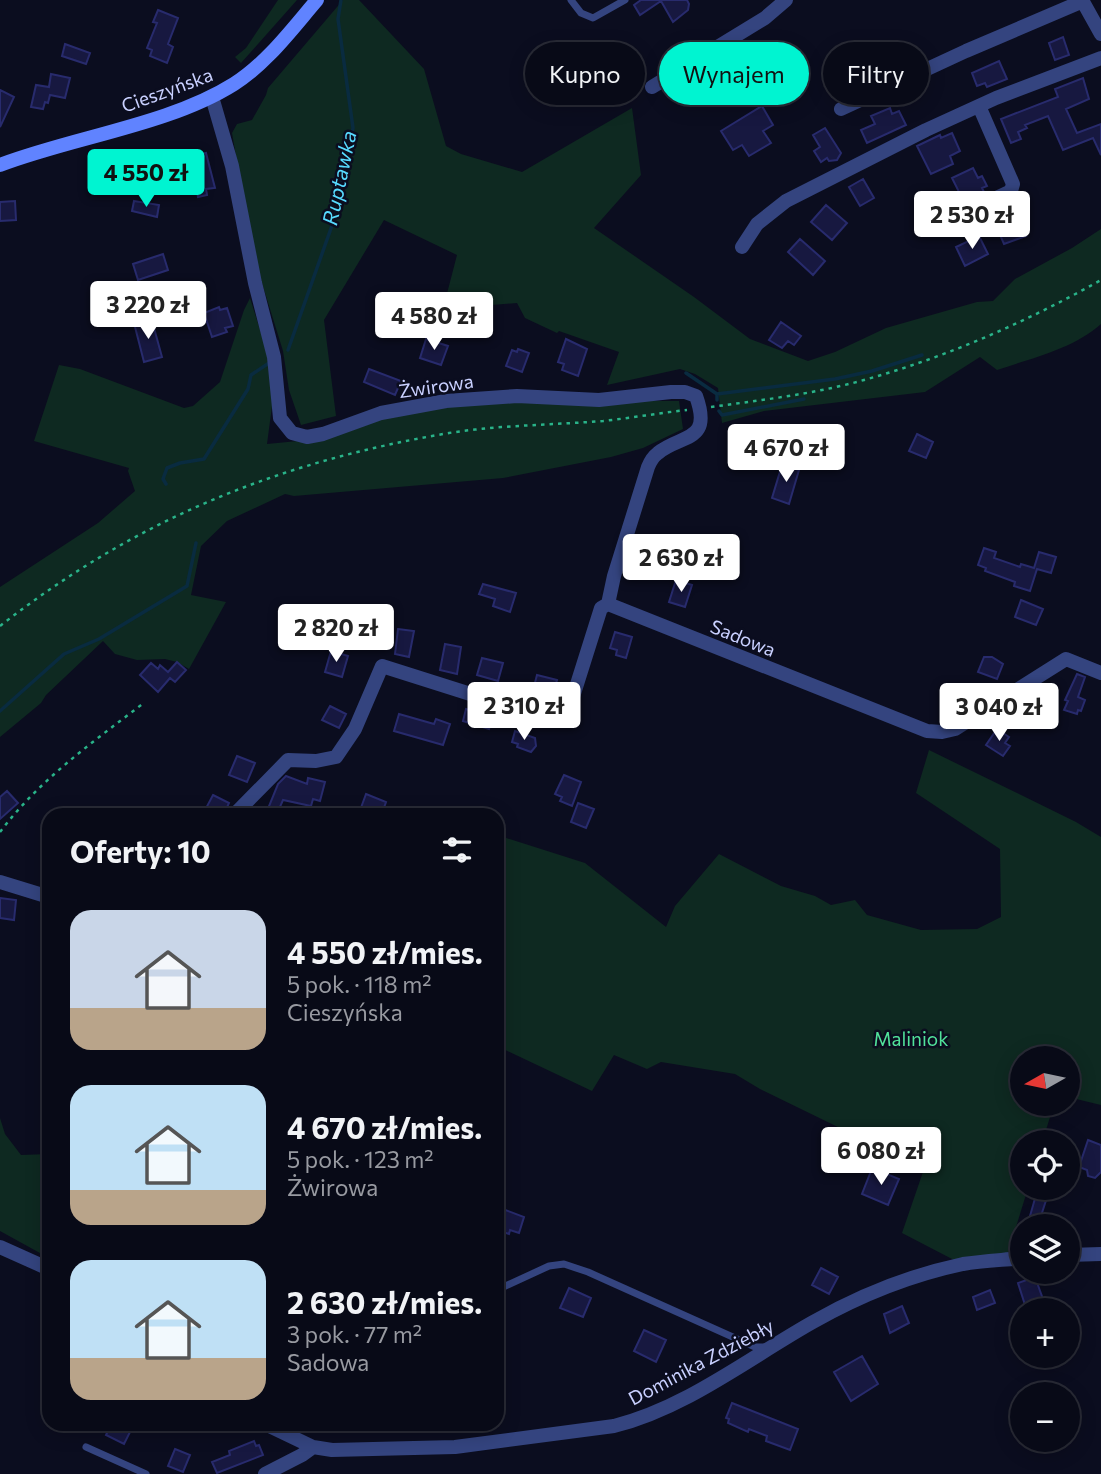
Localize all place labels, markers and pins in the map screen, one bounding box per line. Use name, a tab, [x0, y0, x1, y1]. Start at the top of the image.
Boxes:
pin: 4 550 zł	[74, 150, 218, 209]
pin: 2 530 zł	[900, 191, 1044, 251]
pin: 3 220 zł	[76, 282, 220, 341]
pin: 4 580 zł	[362, 292, 506, 352]
pin: 4 670 zł	[714, 424, 858, 484]
pin: 2 630 zł	[609, 534, 753, 594]
pin: 2 820 zł	[264, 604, 408, 664]
pin: 2 310 zł	[452, 682, 596, 742]
pin: 3 040 zł	[927, 684, 1071, 743]
pin: 6 080 zł	[809, 1128, 953, 1187]

